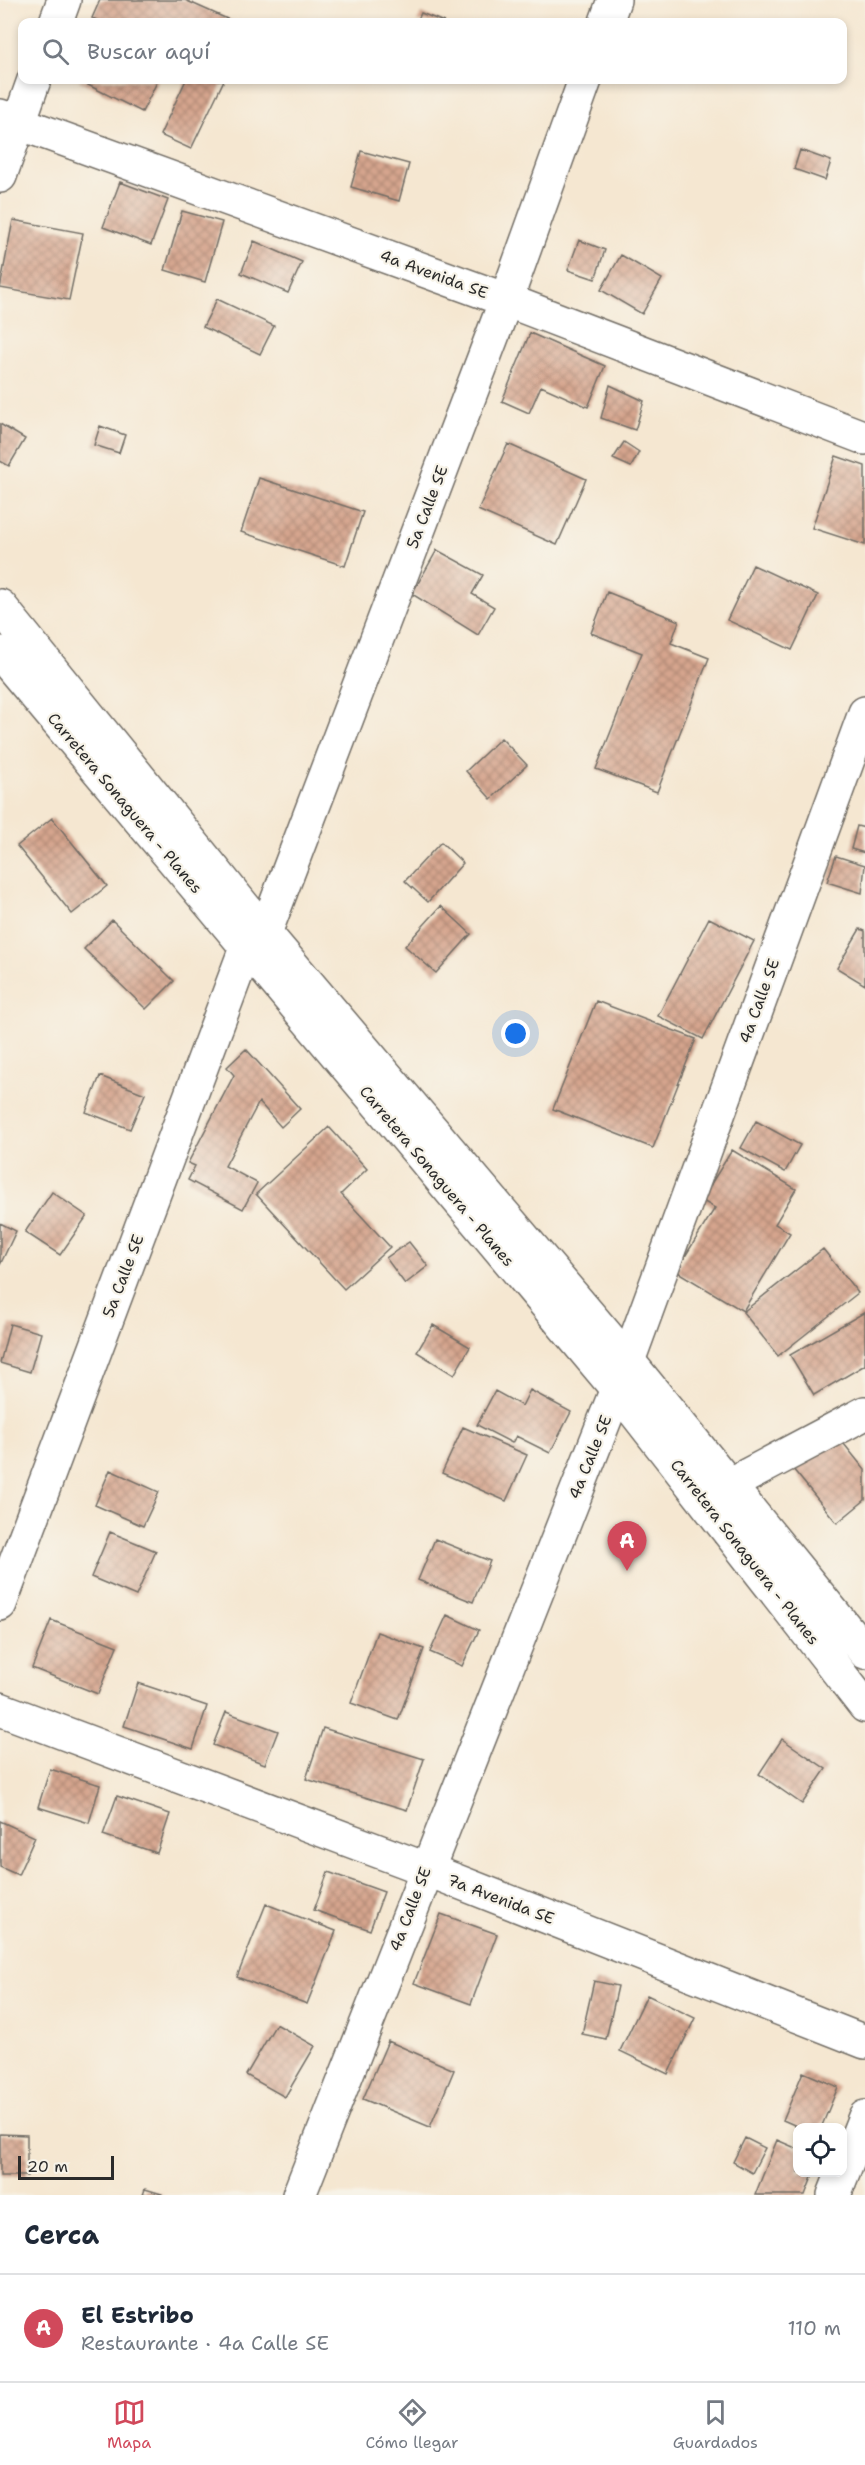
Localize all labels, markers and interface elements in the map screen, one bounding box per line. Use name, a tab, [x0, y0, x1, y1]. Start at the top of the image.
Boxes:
search box	[18, 18, 847, 84]
icon: search	[39, 35, 72, 68]
text: Buscar aquí	[87, 37, 210, 66]
street label: 4a Avenida SE	[377, 245, 491, 303]
street label: 5a Calle SE	[402, 462, 452, 552]
street label: Carretera Sonaguera - Planes	[43, 708, 207, 898]
street label: 4a Calle SE	[734, 956, 784, 1046]
your location	[501, 1019, 530, 1048]
street label: Carretera Sonaguera - Planes	[355, 1081, 519, 1271]
street label: 5a Calle SE	[98, 1231, 148, 1321]
street label: 4a Calle SE	[564, 1412, 616, 1502]
street label: Carretera Sonaguera - Planes	[666, 1455, 824, 1649]
pin: A	[608, 1522, 646, 1571]
street label: 4a Calle SE	[384, 1864, 436, 1954]
street label: 7a Avenida SE	[445, 1869, 557, 1929]
map controls	[793, 2123, 847, 2177]
button: locate	[793, 2123, 847, 2177]
scale bar	[18, 2153, 114, 2180]
text: 20 m	[27, 2156, 68, 2177]
text: Cerca	[24, 2217, 99, 2252]
text: El Estribo	[81, 2301, 194, 2330]
text: A	[36, 2315, 51, 2341]
text: 110 m	[787, 2315, 841, 2341]
text: Restaurante · 4a Calle SE	[81, 2330, 329, 2356]
tab: Mapa	[107, 2396, 151, 2453]
tab: Cómo llegar	[365, 2396, 459, 2453]
tab: Guardados	[673, 2396, 758, 2453]

